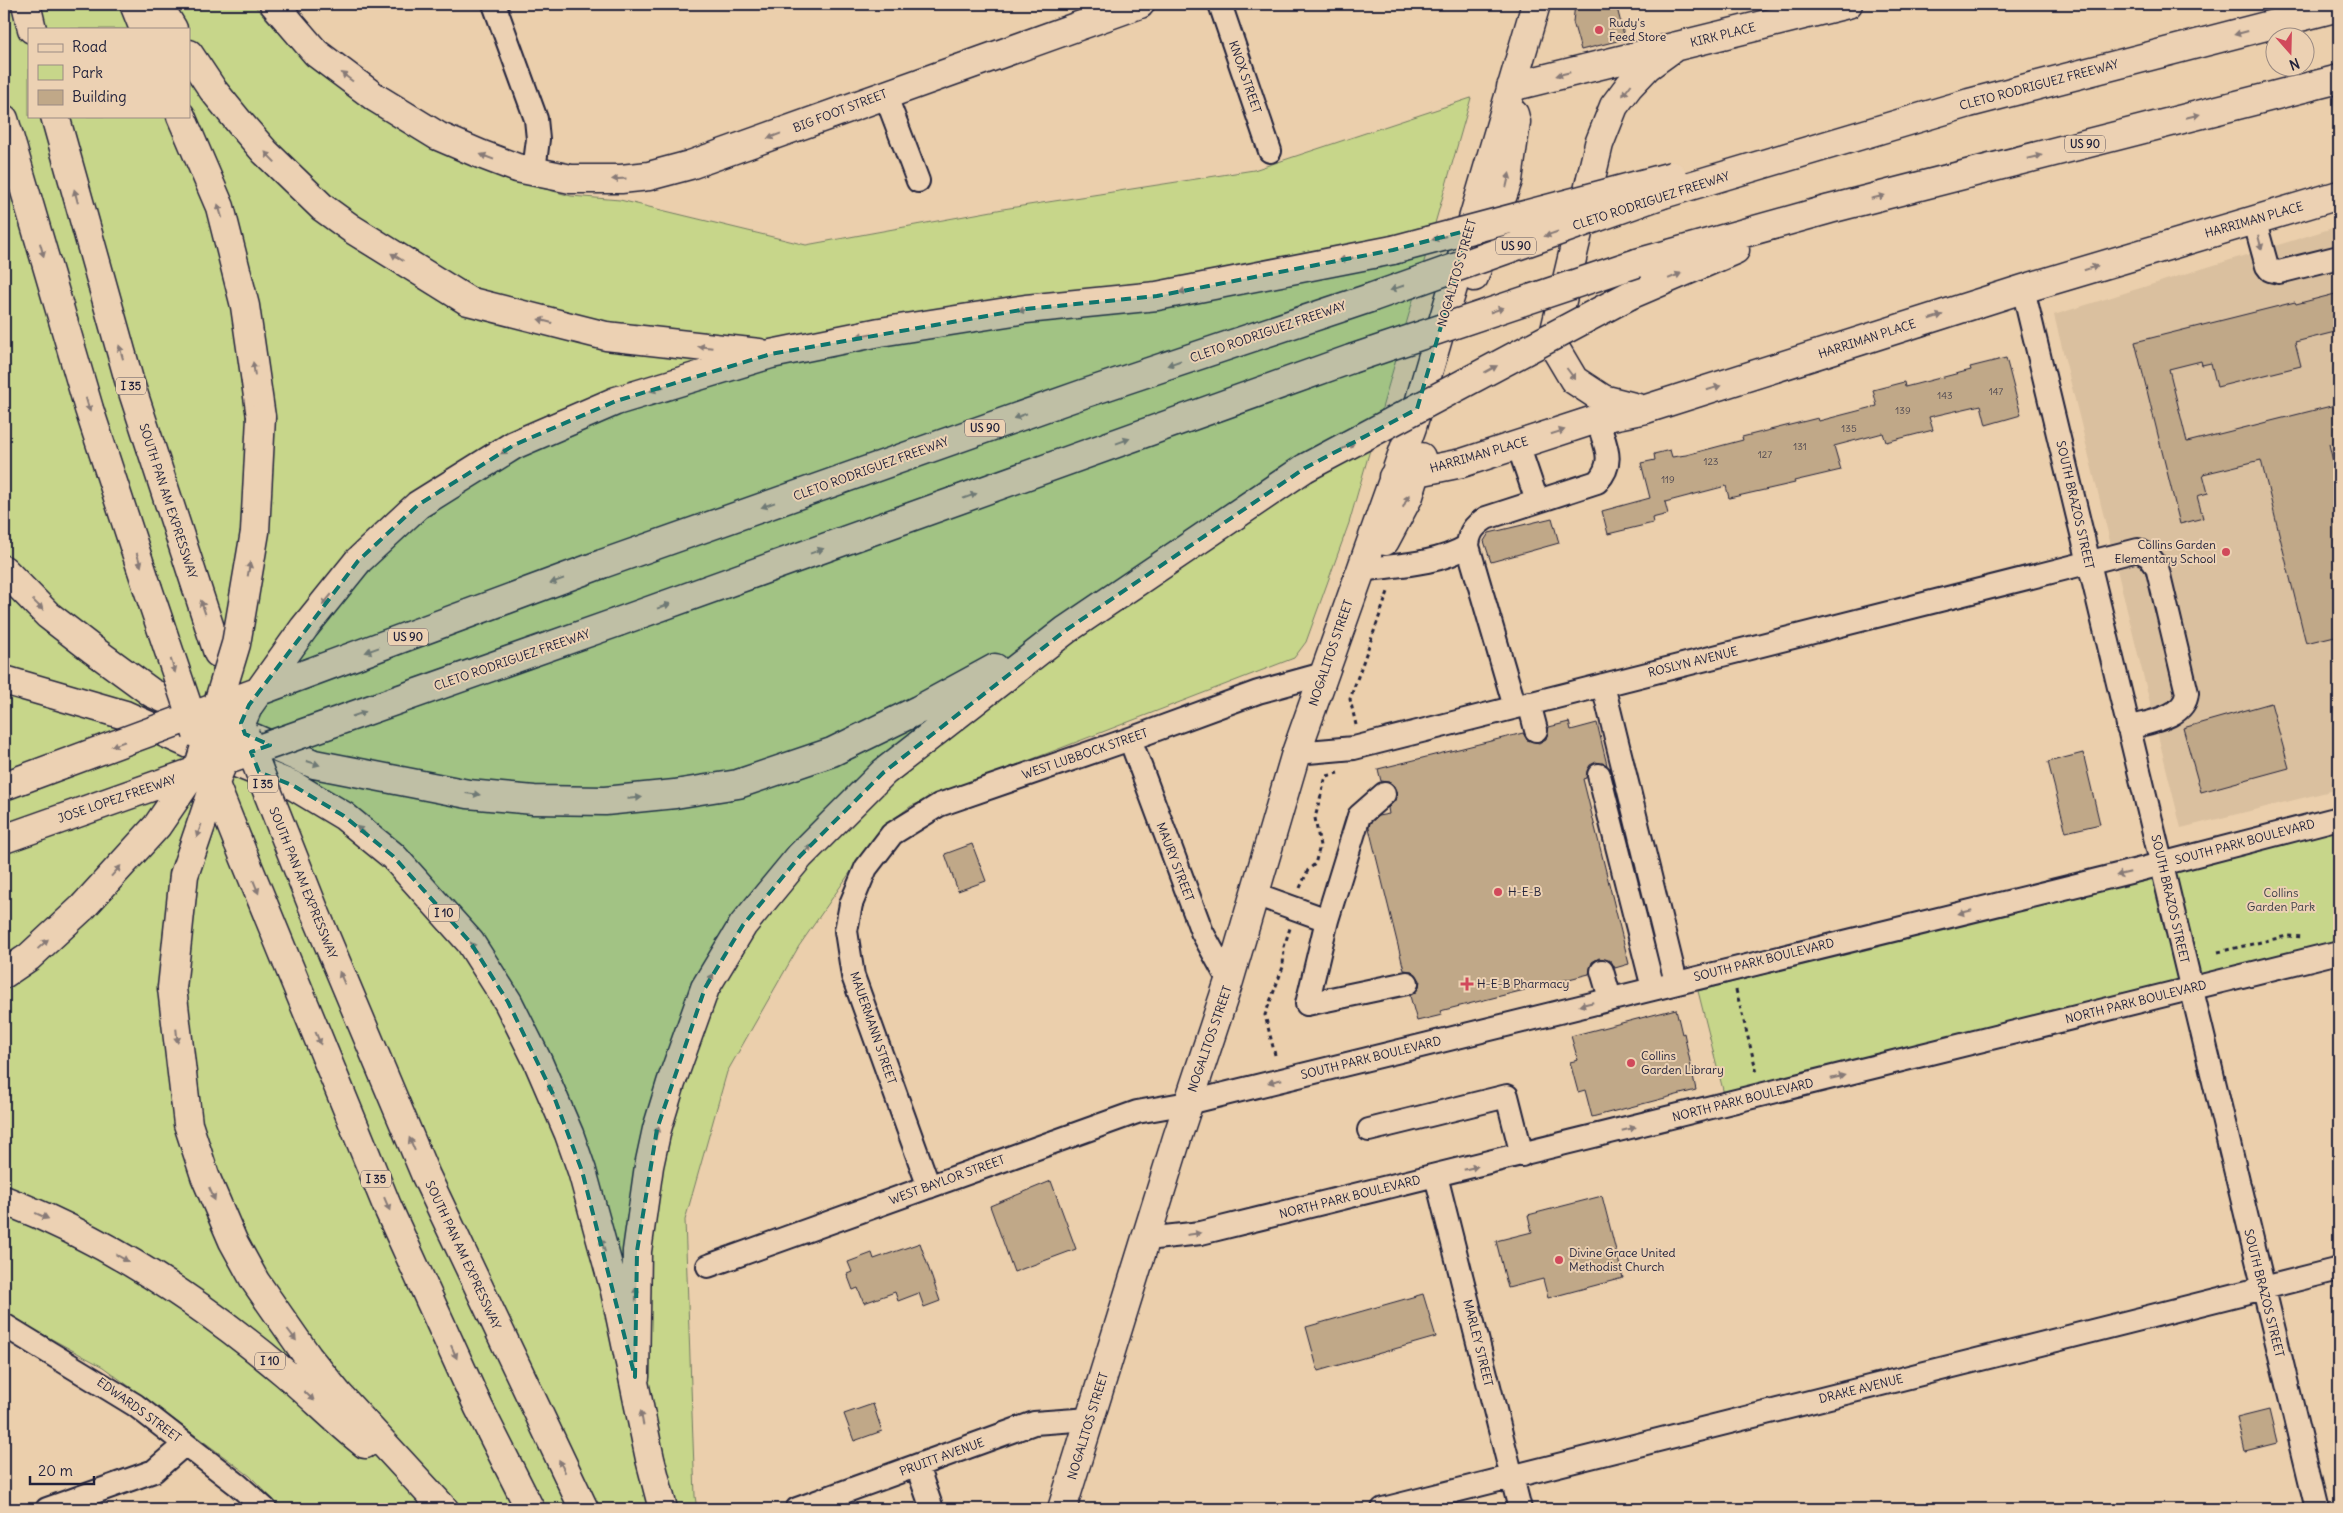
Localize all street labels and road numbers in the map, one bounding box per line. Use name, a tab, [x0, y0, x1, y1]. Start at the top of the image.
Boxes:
street label: KIRK PLACE	[1689, 19, 1757, 50]
street label: KNOX STREET	[1226, 38, 1265, 115]
street label: CLETO RODRIGUEZ FREEWAY	[1958, 56, 2120, 113]
street label: BIG FOOT STREET	[791, 86, 889, 135]
road number: US 90	[2065, 136, 2105, 152]
street label: CLETO RODRIGUEZ FREEWAY	[1570, 168, 1732, 233]
street label: HARRIMAN PLACE	[2203, 198, 2305, 241]
street label: NOGALITOS STREET	[1434, 217, 1479, 328]
road number: US 90	[1496, 238, 1536, 255]
street label: CLETO RODRIGUEZ FREEWAY	[1188, 298, 1348, 365]
street label: HARRIMAN PLACE	[1816, 316, 1918, 361]
road number: I 35	[116, 378, 146, 394]
road number: US 90	[965, 419, 1005, 436]
street label: SOUTH PAN AM EXPRESSWAY	[136, 421, 201, 581]
street label: CLETO RODRIGUEZ FREEWAY	[791, 433, 951, 504]
street label: HARRIMAN PLACE	[1428, 433, 1530, 476]
street label: SOUTH BRAZOS STREET	[2053, 439, 2098, 571]
street label: NOGALITOS STREET	[1305, 598, 1356, 708]
street label: CLETO RODRIGUEZ FREEWAY	[432, 626, 592, 693]
road number: US 90	[388, 628, 428, 646]
street label: ROSLYN AVENUE	[1646, 643, 1739, 680]
street label: WEST LUBBOCK STREET	[1020, 725, 1150, 782]
street label: JOSE LOPEZ FREEWAY	[56, 771, 178, 826]
road number: I 35	[248, 776, 278, 792]
street label: SOUTH PAN AM EXPRESSWAY	[266, 805, 341, 961]
street label: SOUTH PARK BOULEVARD	[2173, 816, 2317, 867]
street label: MAURY STREET	[1153, 820, 1197, 904]
street label: SOUTH BRAZOS STREET	[2148, 833, 2193, 965]
road number: I 10	[429, 904, 459, 921]
street label: SOUTH PARK BOULEVARD	[1692, 935, 1836, 984]
street label: MAUERMANN STREET	[847, 970, 900, 1086]
street label: NORTH PARK BOULEVARD	[2064, 977, 2208, 1026]
street label: NOGALITOS STREET	[1184, 984, 1235, 1094]
street label: SOUTH PARK BOULEVARD	[1299, 1033, 1443, 1082]
street label: NORTH PARK BOULEVARD	[1671, 1075, 1815, 1124]
street label: WEST BAYLOR STREET	[887, 1152, 1007, 1207]
road number: I 35	[361, 1170, 391, 1188]
street label: NORTH PARK BOULEVARD	[1278, 1172, 1422, 1221]
street label: SOUTH PAN AM EXPRESSWAY	[422, 1178, 505, 1332]
street label: SOUTH BRAZOS STREET	[2241, 1227, 2288, 1358]
street label: MARLEY STREET	[1460, 1298, 1497, 1388]
road number: I 10	[255, 1352, 285, 1370]
street label: NOGALITOS STREET	[1064, 1370, 1111, 1481]
street label: DRAKE AVENUE	[1817, 1371, 1905, 1406]
street label: EDWARDS STREET	[94, 1374, 184, 1445]
street label: PRUITT AVENUE	[897, 1434, 986, 1479]

